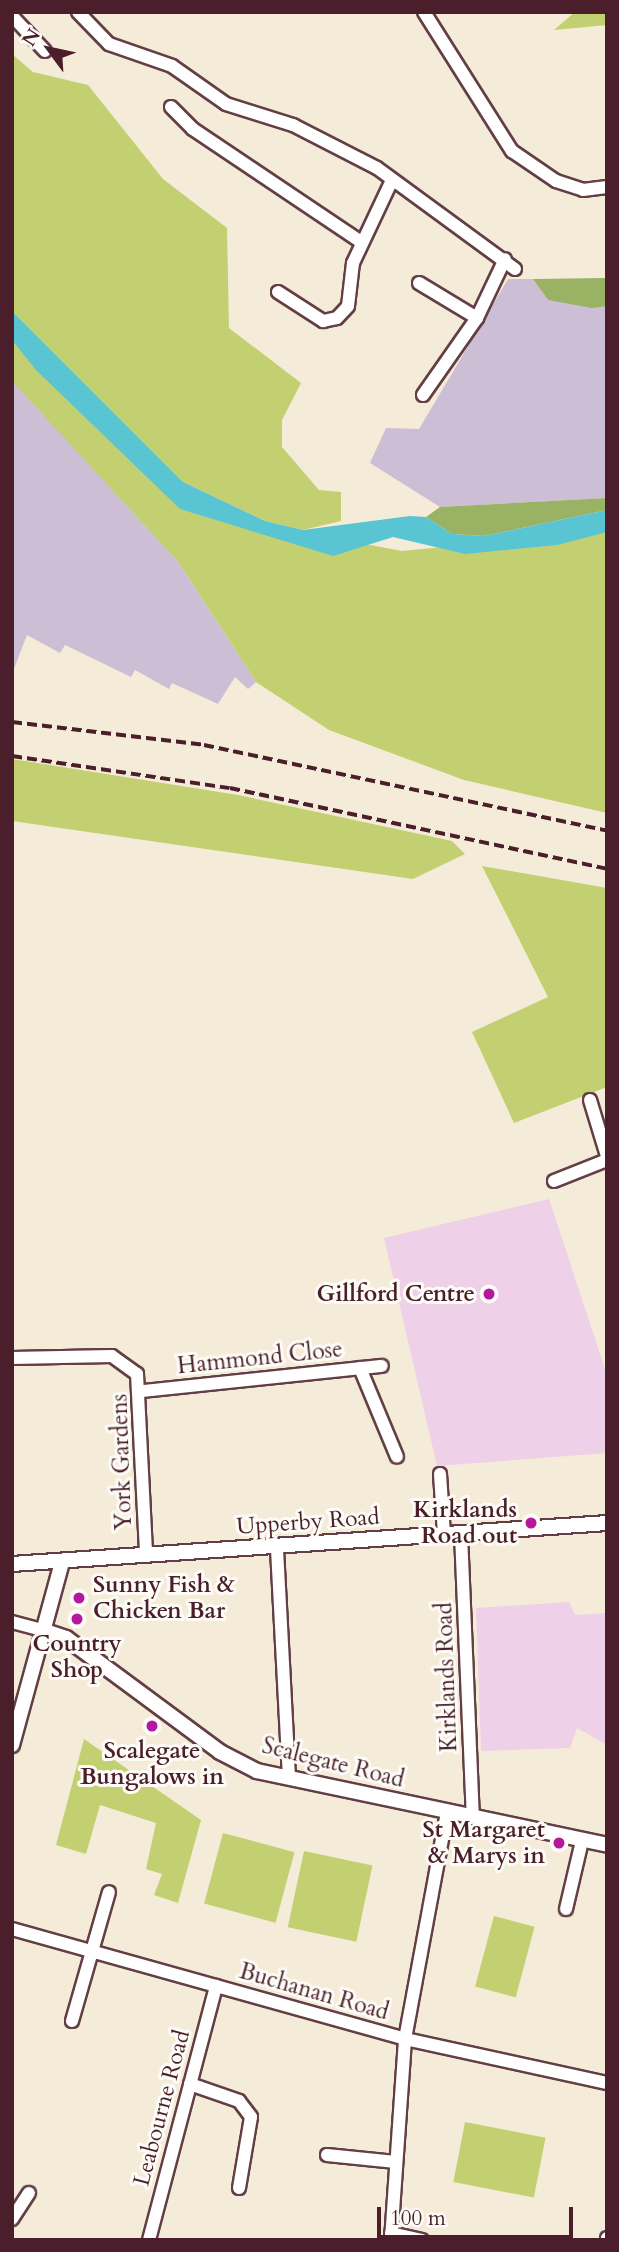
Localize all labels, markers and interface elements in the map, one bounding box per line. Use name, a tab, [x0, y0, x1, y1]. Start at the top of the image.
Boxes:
north arrow	[14, 14, 84, 84]
text: N	[16, 24, 47, 52]
place label: Gillford Centre	[317, 1280, 475, 1308]
marker: Gillford Centre	[481, 1286, 497, 1302]
street label: Hammond Close	[176, 1336, 344, 1380]
street label: York Gardens	[106, 1393, 138, 1531]
place label: Kirklands Road out	[413, 1496, 517, 1550]
street label: Upperby Road	[236, 1503, 380, 1541]
marker: Kirklands Road out	[523, 1515, 539, 1531]
place label: Sunny Fish & Chicken Bar	[93, 1571, 235, 1625]
marker: Sunny Fish & Chicken Bar	[71, 1590, 87, 1606]
street label: Kirklands Road	[431, 1602, 463, 1752]
marker: Country Shop	[69, 1611, 85, 1627]
place label: Country Shop	[32, 1630, 122, 1684]
marker: Scalegate Bungalows in	[144, 1718, 160, 1734]
street label: Scalegate Road	[259, 1732, 407, 1794]
place label: Scalegate Bungalows in	[80, 1737, 224, 1791]
place label: St Margaret & Marys in	[422, 1816, 545, 1870]
marker: St Margaret & Marys in	[551, 1835, 567, 1851]
street label: Buchanan Road	[236, 1957, 392, 2027]
street label: Leabourne Road	[128, 2027, 196, 2189]
scale bar	[381, 2192, 577, 2236]
text: 100 m	[390, 2204, 446, 2233]

